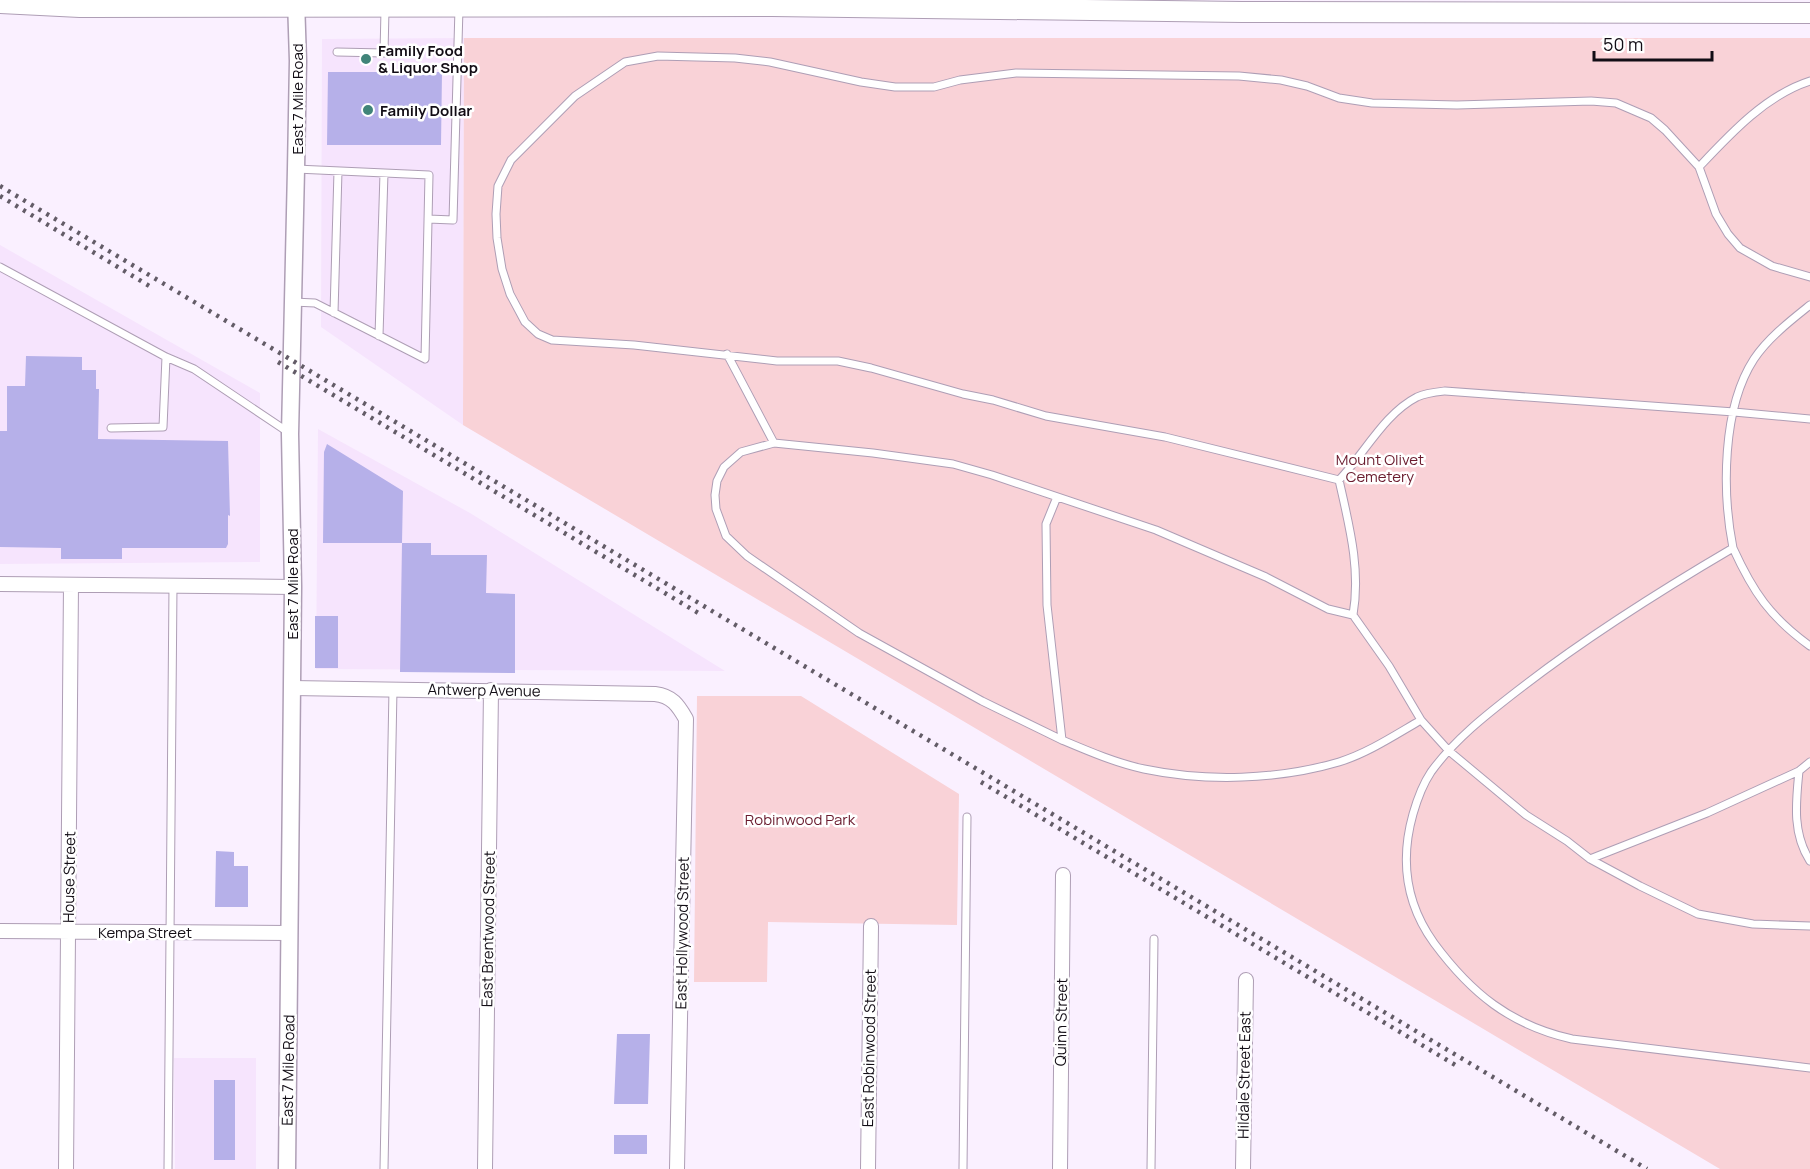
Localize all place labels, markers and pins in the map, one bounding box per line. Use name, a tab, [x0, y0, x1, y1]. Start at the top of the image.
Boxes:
place label: Family Food & Liquor Shop	[378, 40, 478, 78]
marker: Family Food & Liquor Shop	[359, 52, 373, 66]
place label: Family Dollar	[380, 100, 472, 121]
marker: Family Dollar	[361, 103, 375, 117]

